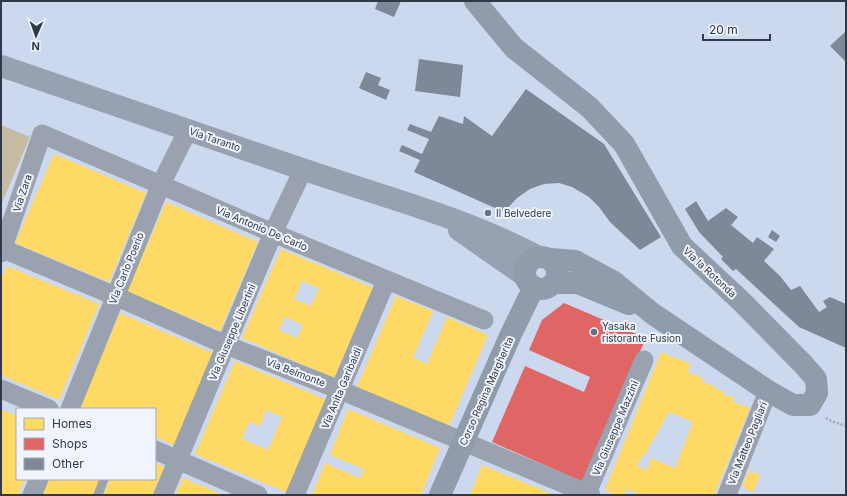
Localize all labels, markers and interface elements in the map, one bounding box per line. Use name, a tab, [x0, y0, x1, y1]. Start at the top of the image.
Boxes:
north arrow	[16, 16, 56, 56]
scale bar	[703, 16, 770, 42]
text: 20 m	[709, 22, 738, 37]
text: N	[31, 39, 40, 53]
street label: Via Taranto	[188, 125, 242, 153]
street label: Via Zara	[10, 173, 34, 213]
street label: Via Antonio De Carlo	[215, 203, 309, 253]
place label: Il Belvedere	[496, 207, 552, 219]
marker: Il Belvedere	[483, 208, 493, 218]
street label: Via Carlo Poerio	[106, 230, 146, 306]
street label: Via la Rotonda	[681, 245, 739, 299]
street label: Via Giuseppe Libertini	[206, 282, 258, 382]
place label: Yasaka ristorante Fusion	[602, 320, 681, 344]
marker: Yasaka ristorante Fusion	[589, 327, 599, 337]
street label: Corso Regina Margherita	[457, 335, 515, 447]
street label: Via Anita Garibaldi	[318, 346, 364, 430]
street label: Via Belmonte	[265, 355, 327, 389]
street label: Via Giuseppe Mazzini	[590, 379, 640, 477]
street label: Via Matteo Pagliari	[725, 400, 769, 486]
legend	[16, 408, 156, 480]
text: Homes	[52, 416, 92, 431]
text: Shops	[52, 436, 88, 451]
text: Other	[52, 456, 84, 471]

